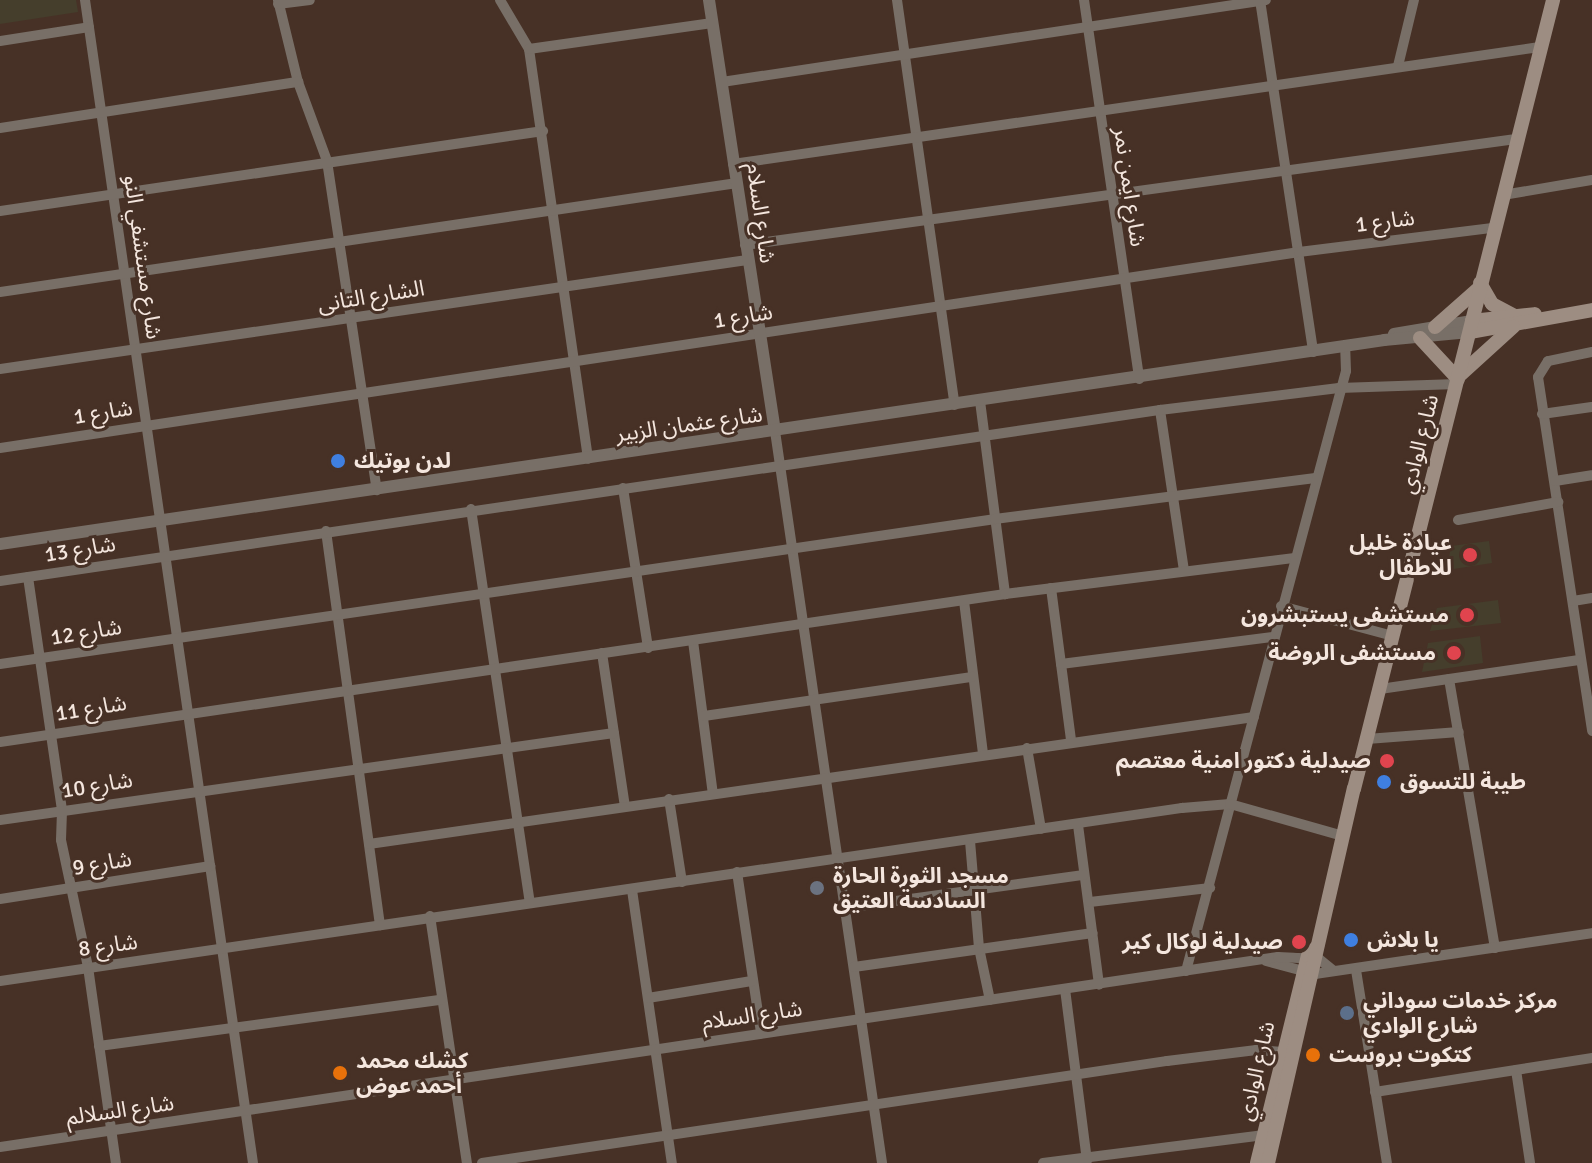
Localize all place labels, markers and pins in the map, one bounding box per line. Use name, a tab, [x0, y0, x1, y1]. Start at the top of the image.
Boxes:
place label: لدن بوتيك	[354, 448, 451, 474]
marker: لدن بوتيك	[329, 452, 347, 470]
place label: عيادة خليل للاطفال	[1349, 529, 1452, 580]
marker: عيادة خليل للاطفال	[1459, 544, 1481, 566]
place label: مستشفى يستبشرون	[1241, 602, 1449, 628]
marker: مستشفى يستبشرون	[1456, 604, 1478, 626]
place label: مستشفى الروضة	[1268, 640, 1436, 666]
marker: مستشفى الروضة	[1443, 642, 1465, 664]
place label: صيدلية دكتور امنية معتصم	[1116, 748, 1371, 774]
marker: صيدلية دكتور امنية معتصم	[1378, 752, 1396, 770]
place label: طيبة للتسوق	[1400, 769, 1526, 795]
marker: طيبة للتسوق	[1375, 773, 1393, 791]
place label: مسجد الثورة الحارة السادسة العتيق	[833, 862, 1009, 914]
marker: مسجد الثورة الحارة السادسة العتيق	[808, 879, 826, 897]
place label: يا بلاش	[1367, 927, 1439, 953]
place label: صيدلية لوكال كير	[1122, 929, 1283, 955]
marker: يا بلاش	[1342, 931, 1360, 949]
marker: صيدلية لوكال كير	[1290, 933, 1308, 951]
place label: مركز خدمات سوداني شارع الوادي	[1363, 987, 1558, 1038]
marker: مركز خدمات سوداني شارع الوادي	[1338, 1004, 1356, 1022]
place label: كتكوت بروست	[1329, 1042, 1472, 1068]
marker: كتكوت بروست	[1304, 1046, 1322, 1064]
place label: كشك محمد أحمد عوض	[356, 1047, 468, 1098]
marker: كشك محمد أحمد عوض	[331, 1064, 349, 1082]

